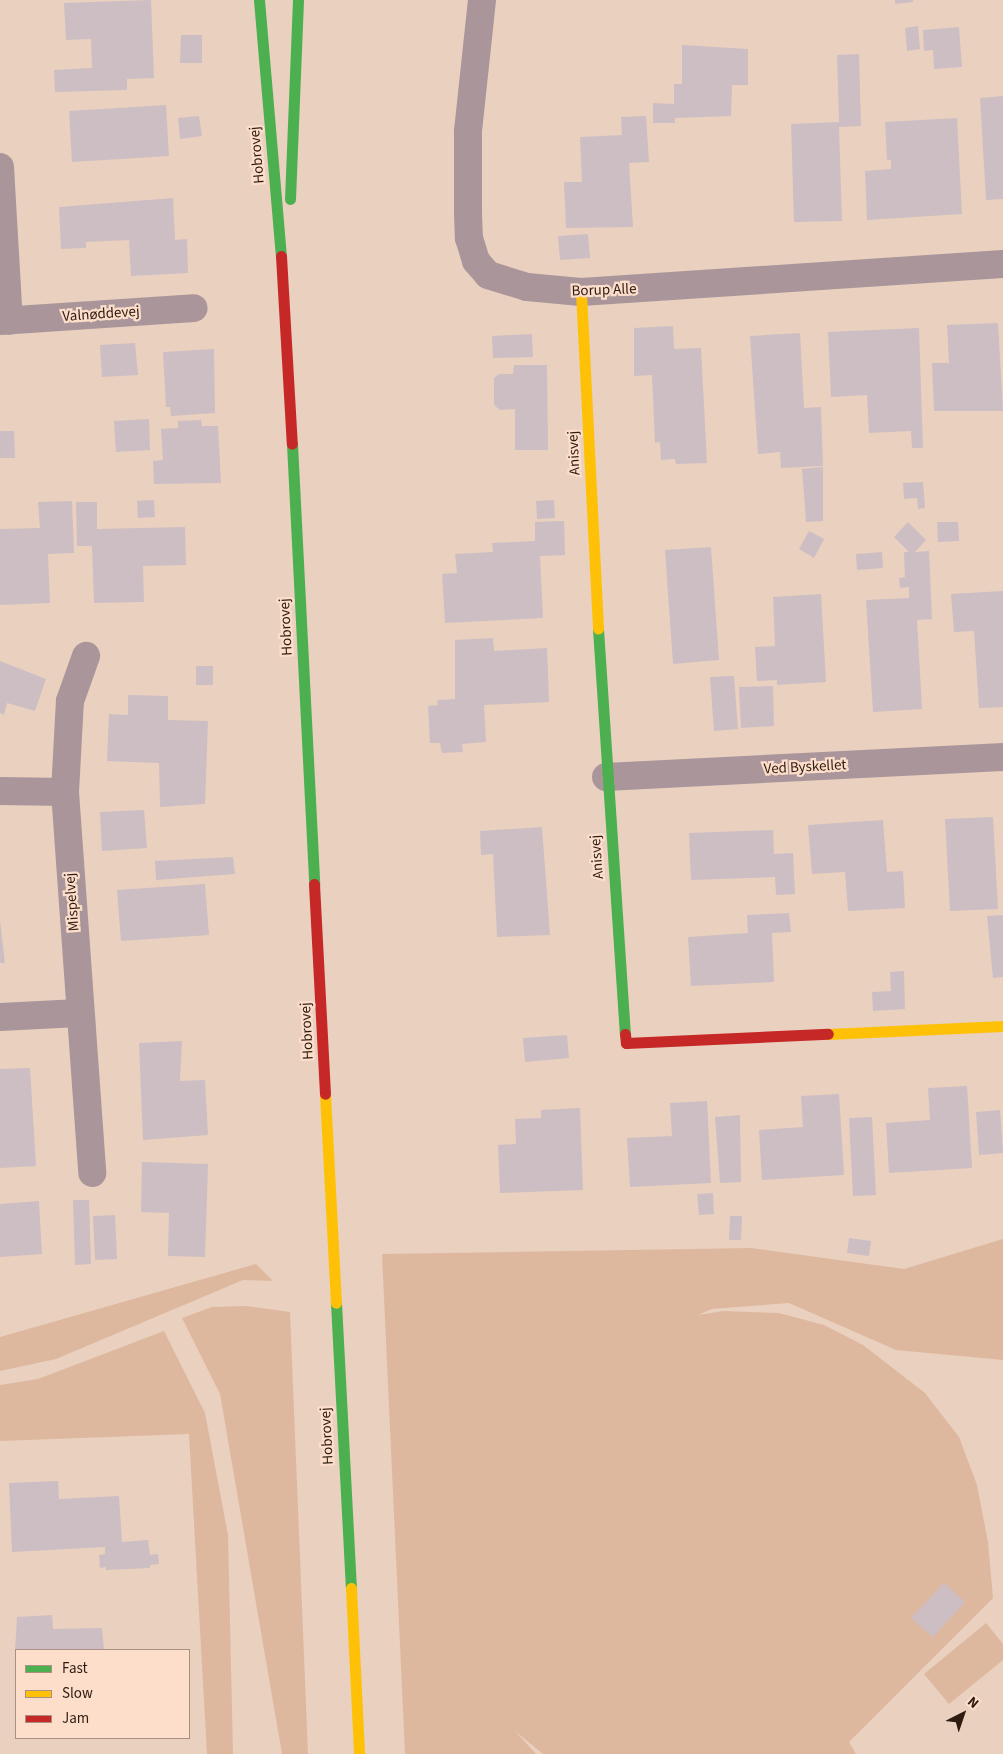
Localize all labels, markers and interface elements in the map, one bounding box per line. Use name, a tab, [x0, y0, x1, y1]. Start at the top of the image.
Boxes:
street label: Hobrovej	[246, 126, 268, 184]
street label: Borup Alle	[571, 280, 637, 300]
street label: Valnøddevej	[62, 302, 140, 326]
street label: Anisvej	[564, 430, 584, 476]
street label: Hobrovej	[276, 598, 296, 656]
street label: Ved Byskellet	[763, 756, 847, 778]
street label: Anisvej	[586, 834, 608, 880]
street label: Mispelvej	[61, 872, 83, 932]
street label: Hobrovej	[297, 1002, 317, 1060]
street label: Hobrovej	[317, 1407, 337, 1465]
legend	[15, 1649, 190, 1739]
text: Fast	[62, 1658, 88, 1679]
text: Slow	[62, 1683, 93, 1704]
north arrow	[938, 1689, 988, 1739]
text: N	[963, 1692, 983, 1713]
text: Jam	[62, 1708, 89, 1729]

